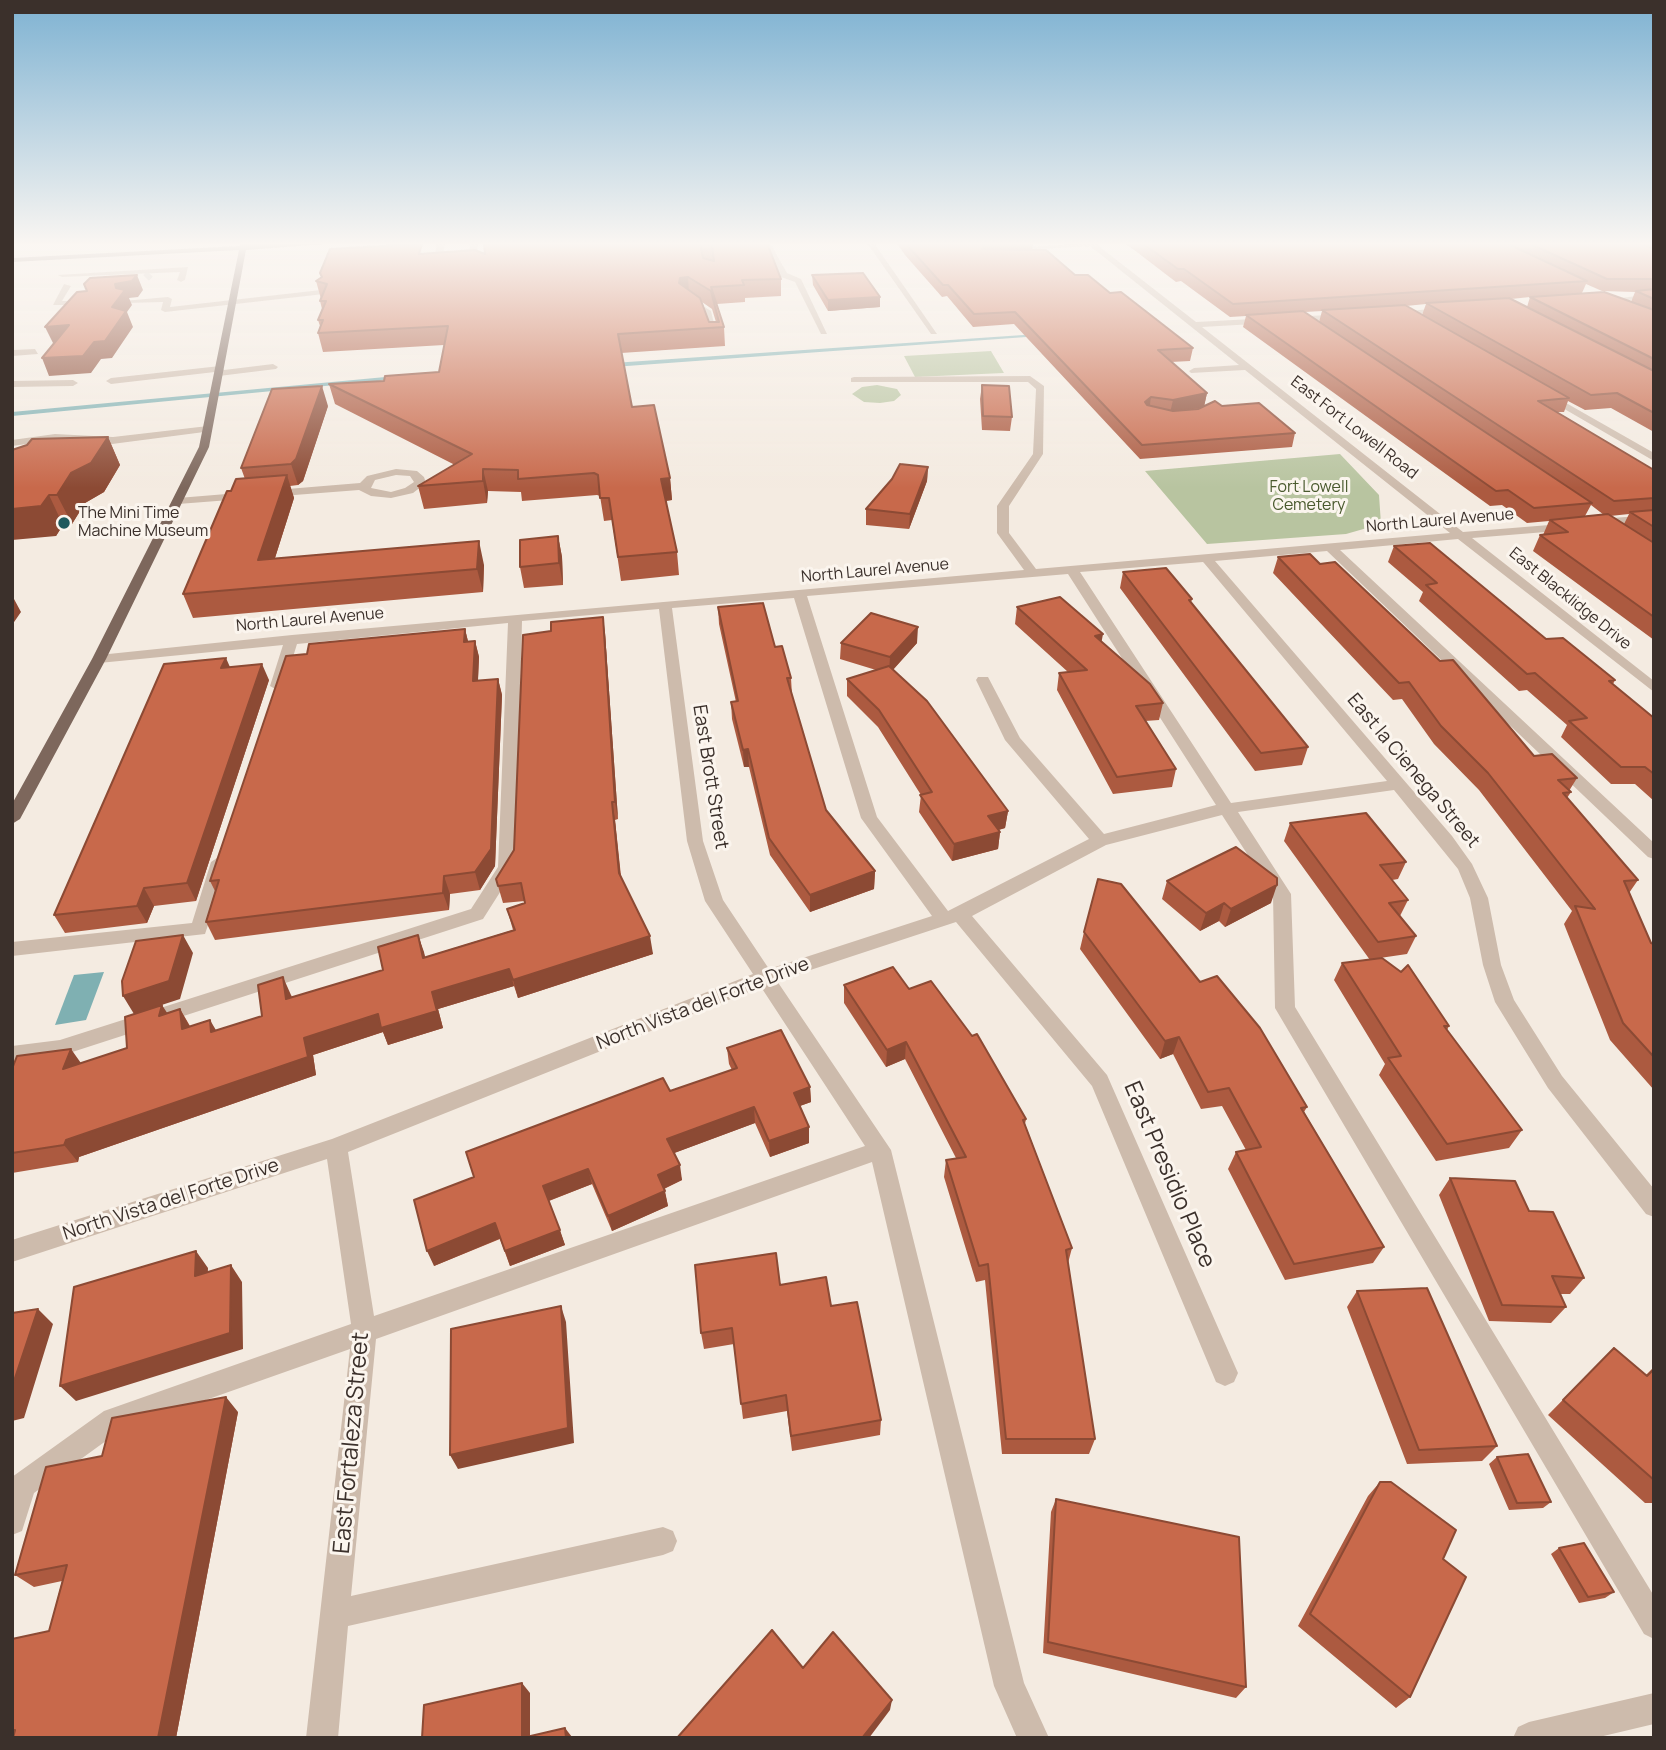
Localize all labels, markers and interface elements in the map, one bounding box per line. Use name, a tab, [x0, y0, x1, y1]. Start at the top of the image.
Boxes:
street label: East Fort Lowell Road	[1287, 372, 1421, 484]
park label: Fort Lowell Cemetery	[1270, 478, 1348, 516]
place label: The Mini Time Machine Museum	[78, 504, 208, 542]
street label: North Laurel Avenue	[1365, 505, 1515, 537]
marker: The Mini Time Machine Museum	[56, 515, 72, 531]
street label: East Blacklidge Drive	[1505, 544, 1635, 654]
street label: North Laurel Avenue	[800, 555, 950, 587]
street label: North Laurel Avenue	[235, 604, 385, 636]
street label: East la Cienega Street	[1342, 689, 1484, 853]
street label: East Brott Street	[687, 703, 733, 851]
street label: North Vista del Forte Drive	[594, 953, 812, 1055]
street label: East Presidio Place	[1117, 1078, 1221, 1272]
street label: North Vista del Forte Drive	[60, 1154, 282, 1246]
street label: East Fortaleza Street	[329, 1331, 375, 1555]

